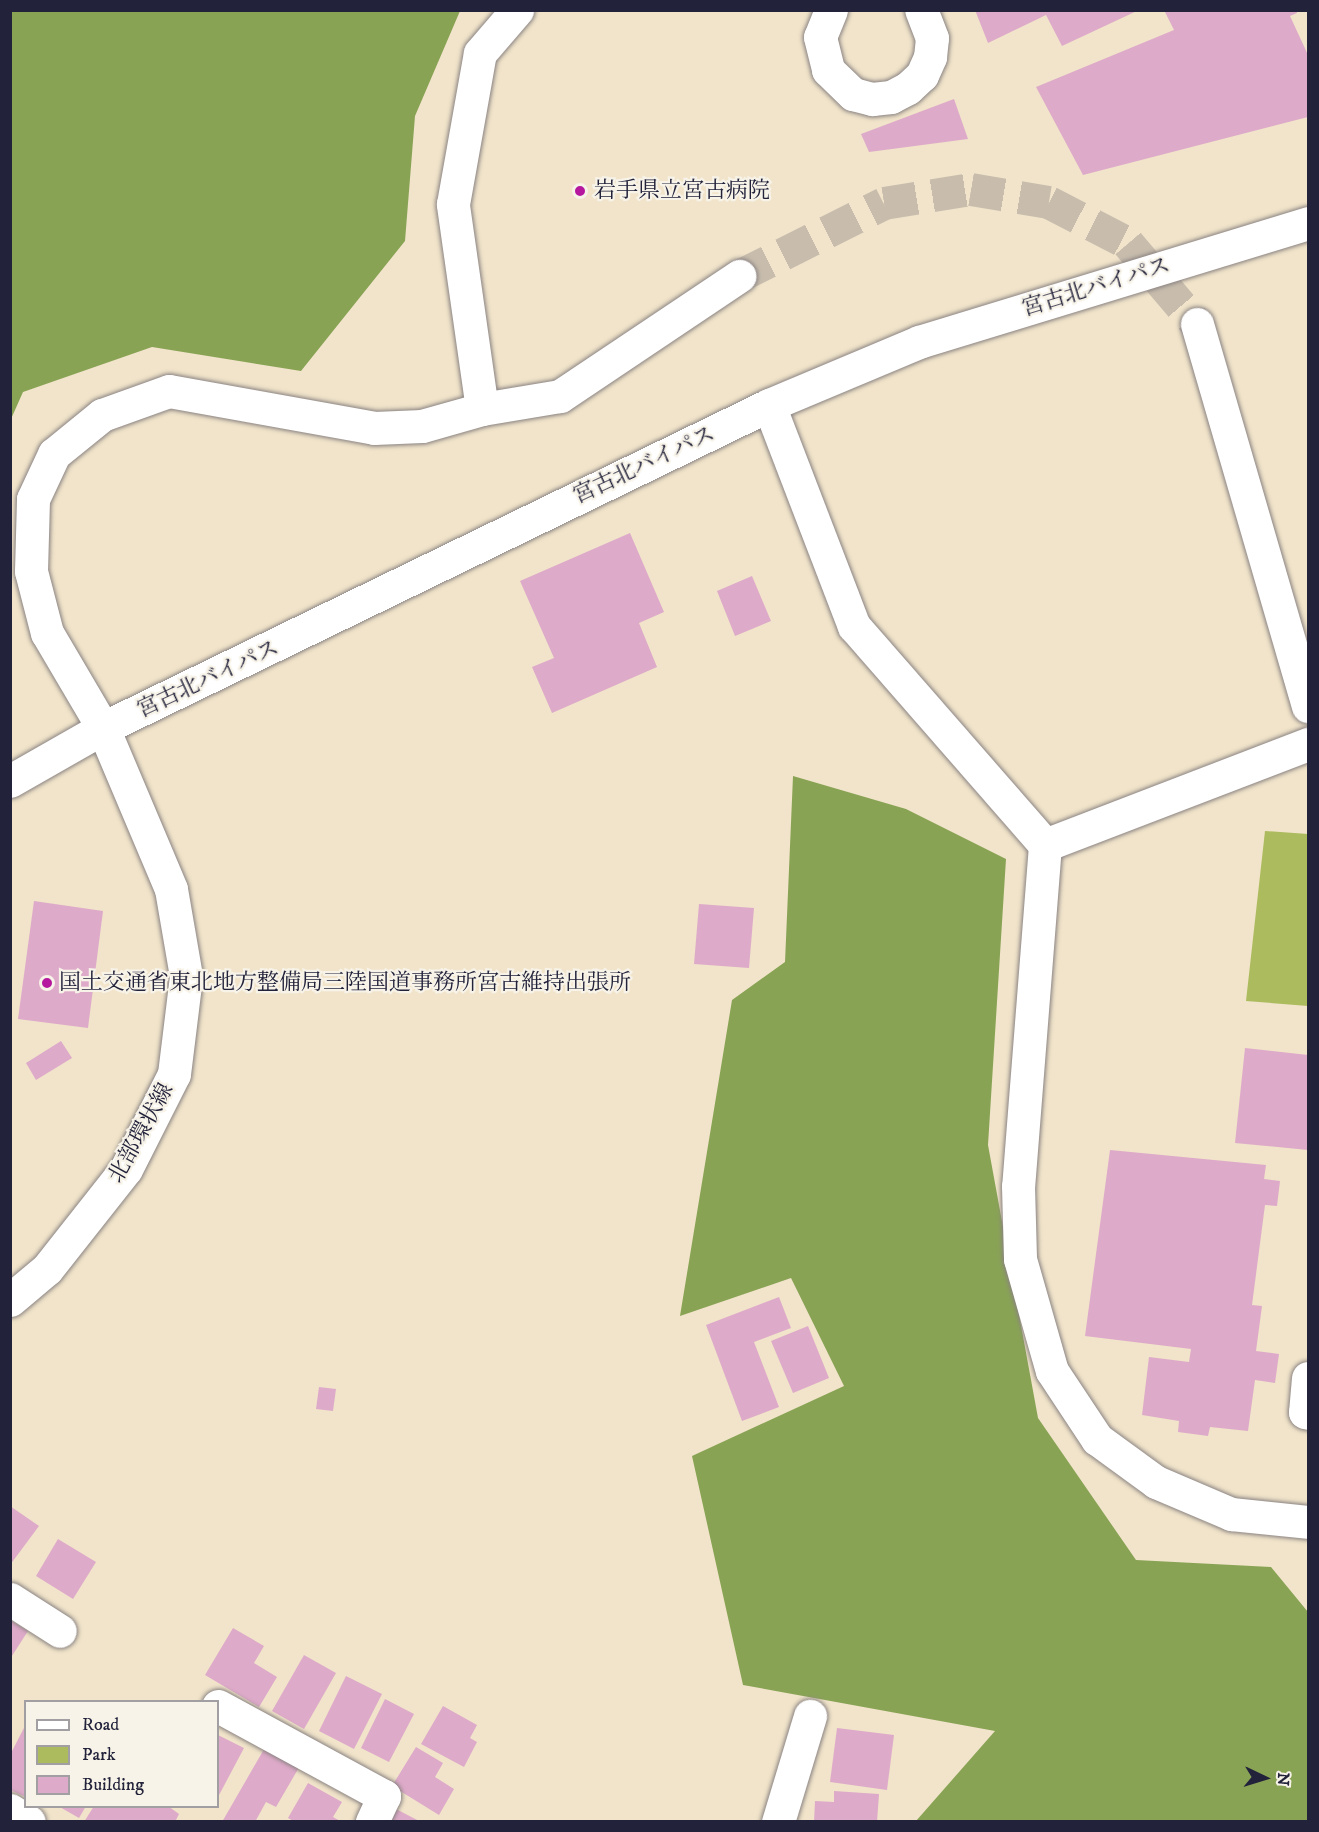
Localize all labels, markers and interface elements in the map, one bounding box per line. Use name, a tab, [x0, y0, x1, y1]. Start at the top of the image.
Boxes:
place label: 岩手県立宮古病院	[594, 178, 770, 204]
marker: 岩手県立宮古病院	[571, 182, 589, 200]
street label: 宮古北バイパス	[1019, 252, 1173, 322]
street label: 宮古北バイパス	[569, 420, 719, 510]
street label: 宮古北バイパス	[133, 634, 283, 724]
place label: 国土交通省東北地方整備局三陸国道事務所宮古維持出張所	[59, 970, 631, 996]
marker: 国土交通省東北地方整備局三陸国道事務所宮古維持出張所	[40, 976, 54, 990]
street label: 北部環状線	[103, 1078, 179, 1188]
legend	[24, 1700, 219, 1808]
text: Road	[82, 1714, 119, 1736]
text: Park	[82, 1744, 116, 1766]
north arrow	[1235, 1748, 1295, 1808]
text: N	[1273, 1772, 1293, 1786]
text: Building	[82, 1774, 144, 1796]

